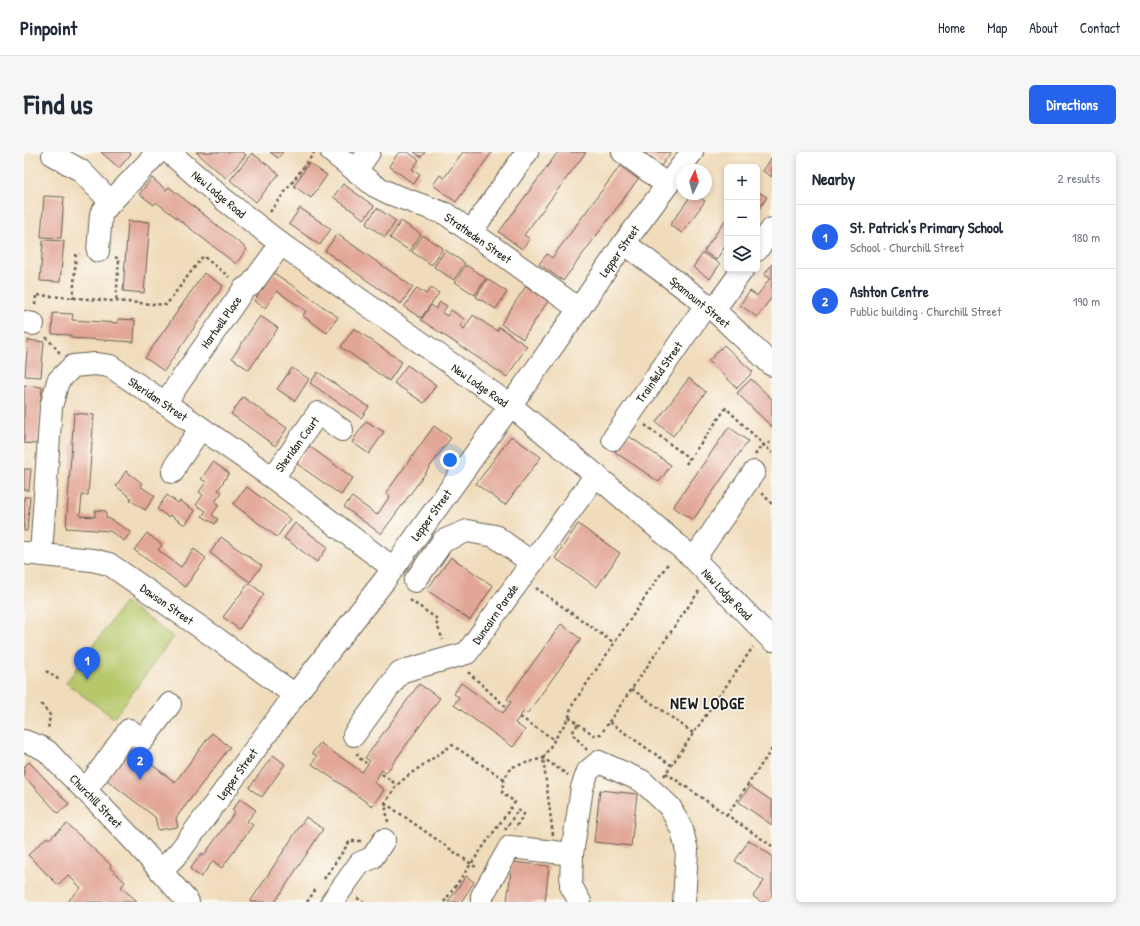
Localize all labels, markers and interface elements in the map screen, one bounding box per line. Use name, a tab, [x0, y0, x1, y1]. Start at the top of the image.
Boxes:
text: Pinpoint	[20, 15, 77, 41]
text: Home	[938, 18, 965, 37]
text: Map	[987, 18, 1007, 37]
text: About	[1029, 18, 1058, 37]
text: Contact	[1080, 18, 1120, 37]
text: Find us	[24, 85, 93, 123]
button: Directions	[1029, 85, 1116, 124]
north arrow	[676, 164, 712, 200]
map controls	[724, 164, 760, 272]
button: +	[724, 164, 760, 200]
street label: New Lodge Road	[188, 166, 250, 222]
text: Nearby	[812, 167, 855, 190]
text: 2 results	[1058, 169, 1100, 187]
button: −	[724, 200, 760, 236]
street label: Stratheden Street	[441, 209, 516, 268]
text: St. Patrick's Primary School	[850, 217, 1003, 238]
street label: Lepper Street	[595, 221, 644, 280]
text: 1	[823, 228, 827, 246]
text: 180 m	[1072, 228, 1100, 246]
button: layers	[724, 236, 760, 272]
text: School · Churchill Street	[850, 238, 964, 256]
street label: Spamount Street	[666, 272, 735, 332]
text: Ashton Centre	[850, 281, 929, 302]
street label: Hartwell Place	[197, 292, 245, 352]
text: 2	[822, 292, 828, 310]
text: 190 m	[1073, 292, 1100, 310]
text: Public building · Churchill Street	[850, 302, 1001, 320]
street label: Trainfield Street	[632, 337, 687, 406]
street label: New Lodge Road	[448, 359, 512, 411]
street label: Sheridan Street	[125, 373, 192, 426]
street label: Sheridan Court	[271, 412, 324, 475]
your location	[440, 450, 460, 470]
street label: Lepper Street	[407, 485, 456, 544]
street label: New Lodge Road	[698, 564, 756, 624]
street label: Dawson Street	[137, 579, 198, 629]
street label: Duncairn Parade	[468, 580, 522, 648]
pin: 1	[74, 647, 100, 680]
district label: NEW LODGE	[670, 692, 746, 714]
street label: Lepper Street	[213, 744, 262, 803]
pin: 2	[127, 747, 153, 780]
street label: Churchill Street	[66, 770, 127, 832]

